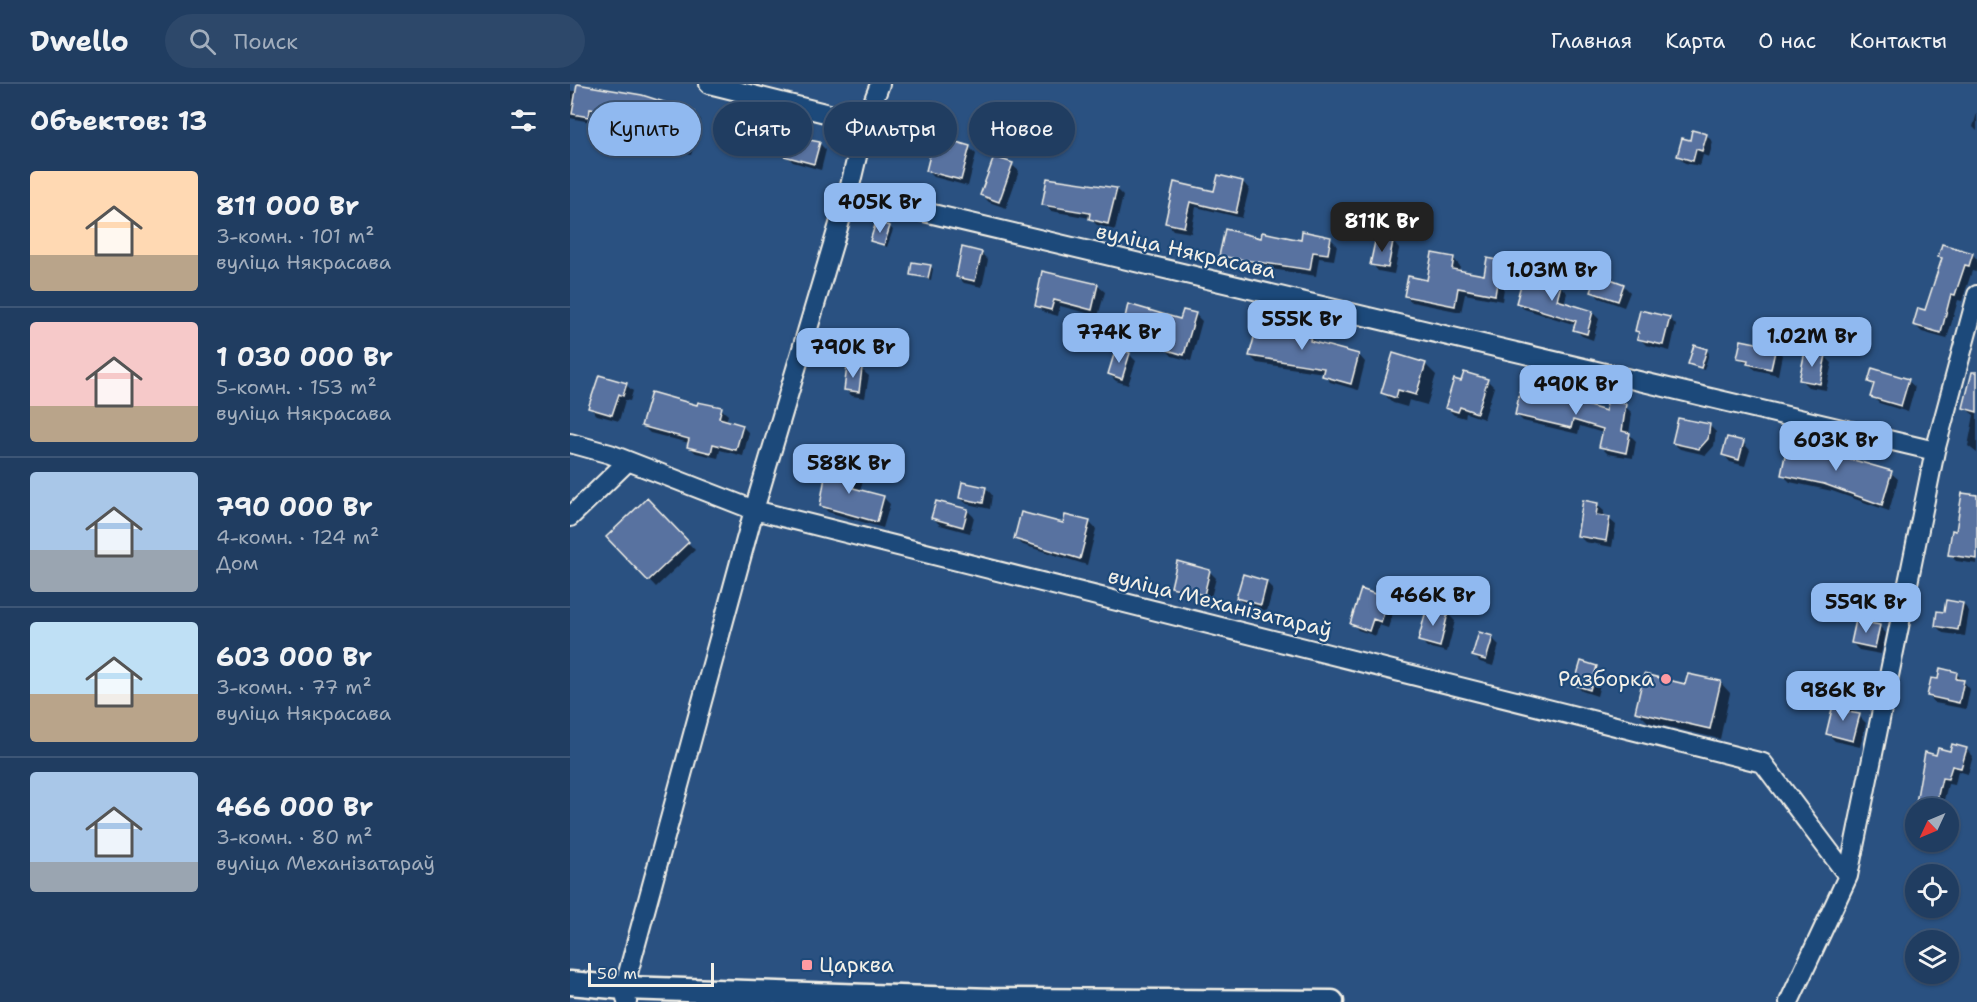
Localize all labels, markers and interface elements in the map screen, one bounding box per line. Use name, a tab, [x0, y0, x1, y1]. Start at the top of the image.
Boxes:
search box	[165, 14, 585, 68]
text: Dwello	[30, 22, 129, 60]
icon: search	[186, 25, 219, 58]
text: Поиск	[234, 27, 298, 56]
text: Главная	[1551, 27, 1632, 55]
text: Карта	[1665, 27, 1725, 55]
text: О нас	[1758, 27, 1816, 55]
text: Контакты	[1849, 27, 1947, 55]
chip: Купить	[588, 102, 701, 156]
chip: Снять	[713, 102, 812, 156]
chip: Фильтры	[824, 102, 957, 156]
chip: Новое	[969, 102, 1075, 156]
text: Объектов: 13	[30, 103, 207, 138]
icon: filters	[507, 104, 540, 137]
pin: 405K Br	[825, 183, 935, 234]
text: 811 000 Br	[216, 188, 359, 223]
text: 405K Br	[838, 189, 922, 215]
icon: home	[78, 195, 150, 267]
pin: 811K Br	[1327, 202, 1437, 253]
text: 811K Br	[1345, 208, 1419, 234]
street label: вуліца Някрасава	[1093, 217, 1279, 285]
text: 3-комн. · 101 m²	[216, 223, 374, 249]
text: вуліца Някрасава	[216, 249, 391, 275]
pin: 1.03M Br	[1490, 251, 1614, 302]
text: 1.03M Br	[1506, 257, 1598, 283]
pin: 555K Br	[1247, 300, 1357, 351]
text: 555K Br	[1262, 306, 1342, 332]
pin: 774K Br	[1064, 313, 1174, 364]
pin: 1.02M Br	[1750, 317, 1874, 368]
text: 774K Br	[1077, 319, 1161, 345]
text: 1.02M Br	[1766, 323, 1858, 349]
pin: 790K Br	[798, 328, 908, 379]
text: 790K Br	[810, 334, 896, 360]
text: 1 030 000 Br	[216, 339, 393, 374]
icon: home	[78, 346, 150, 418]
pin: 490K Br	[1521, 365, 1631, 416]
text: 490K Br	[1534, 371, 1618, 397]
text: 5-комн. · 153 m²	[216, 374, 377, 400]
text: вуліца Някрасава	[216, 400, 391, 426]
pin: 603K Br	[1781, 421, 1891, 472]
text: 603K Br	[1793, 427, 1879, 453]
pin: 588K Br	[794, 444, 904, 495]
text: 588K Br	[807, 450, 891, 476]
text: 790 000 Br	[216, 489, 373, 524]
icon: home	[78, 496, 150, 568]
text: 4-комн. · 124 m²	[216, 524, 379, 550]
text: Дом	[216, 550, 258, 576]
street label: вуліца Механізатараў	[1105, 562, 1335, 644]
pin: 466K Br	[1378, 576, 1488, 627]
text: 466K Br	[1390, 582, 1476, 608]
pin: 559K Br	[1811, 583, 1921, 634]
text: 559K Br	[1825, 589, 1907, 615]
text: 603 000 Br	[216, 639, 372, 674]
icon: home	[78, 646, 150, 718]
place label: Разборка	[1558, 665, 1654, 693]
pin: 986K Br	[1788, 671, 1898, 722]
marker: Разборка	[1659, 672, 1673, 686]
text: 3-комн. · 77 m²	[216, 674, 372, 700]
text: 986K Br	[1800, 677, 1886, 703]
text: вуліца Някрасава	[216, 700, 391, 726]
text: 466 000 Br	[216, 789, 373, 824]
icon: home	[78, 796, 150, 868]
north arrow	[1905, 798, 1959, 852]
map controls	[1905, 798, 1959, 984]
text: 3-комн. · 80 m²	[216, 824, 372, 850]
text: вуліца Механізатараў	[216, 850, 435, 876]
button: locate	[1905, 864, 1959, 918]
button: layers	[1905, 930, 1959, 984]
place label: Царква	[819, 951, 894, 979]
marker: Царква	[800, 958, 814, 972]
scale bar	[588, 960, 714, 988]
text: 50 m	[597, 963, 637, 984]

